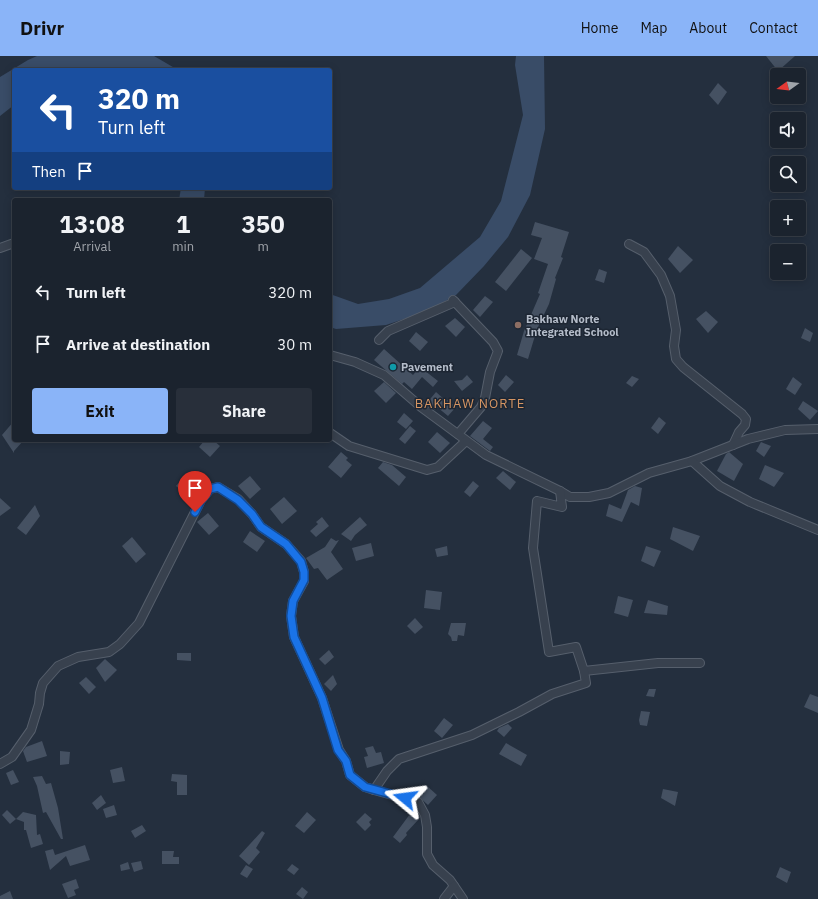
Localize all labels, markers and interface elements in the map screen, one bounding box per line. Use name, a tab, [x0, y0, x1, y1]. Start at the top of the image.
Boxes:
text: Drivr	[20, 16, 64, 40]
text: Home	[581, 19, 618, 37]
text: Map	[640, 19, 667, 37]
text: About	[689, 19, 727, 37]
text: Contact	[749, 19, 798, 37]
north arrow	[770, 68, 806, 104]
map controls	[770, 68, 806, 280]
text: 320 m	[98, 80, 180, 117]
icon: left	[32, 84, 84, 136]
button: sound	[770, 112, 806, 148]
text: Turn left	[98, 116, 166, 139]
button: search	[770, 156, 806, 192]
icon: arrive	[74, 160, 96, 182]
text: Then	[32, 162, 66, 181]
button: +	[770, 200, 806, 236]
text: 13:08	[59, 208, 125, 240]
text: 1	[176, 208, 190, 240]
text: 350	[241, 208, 285, 240]
text: Arrival	[73, 238, 111, 255]
text: min	[172, 238, 194, 255]
text: m	[257, 238, 269, 255]
button: −	[770, 244, 806, 280]
icon: left	[32, 281, 54, 303]
text: Turn left	[66, 283, 126, 302]
text: 320 m	[268, 283, 312, 302]
place label: Bakhaw Norte Integrated School	[526, 312, 619, 339]
marker: Bakhaw Norte Integrated School	[513, 320, 523, 330]
icon: arrive	[32, 333, 54, 355]
text: Arrive at destination	[66, 335, 210, 354]
text: 30 m	[277, 335, 312, 354]
place label: Pavement	[401, 360, 453, 374]
marker: Pavement	[388, 362, 398, 372]
button: Exit	[32, 388, 168, 434]
button: Share	[176, 388, 312, 434]
district label: BAKHAW NORTE	[415, 395, 525, 412]
pin	[178, 471, 212, 512]
icon: arrive	[184, 477, 206, 499]
position arrow	[384, 777, 426, 819]

